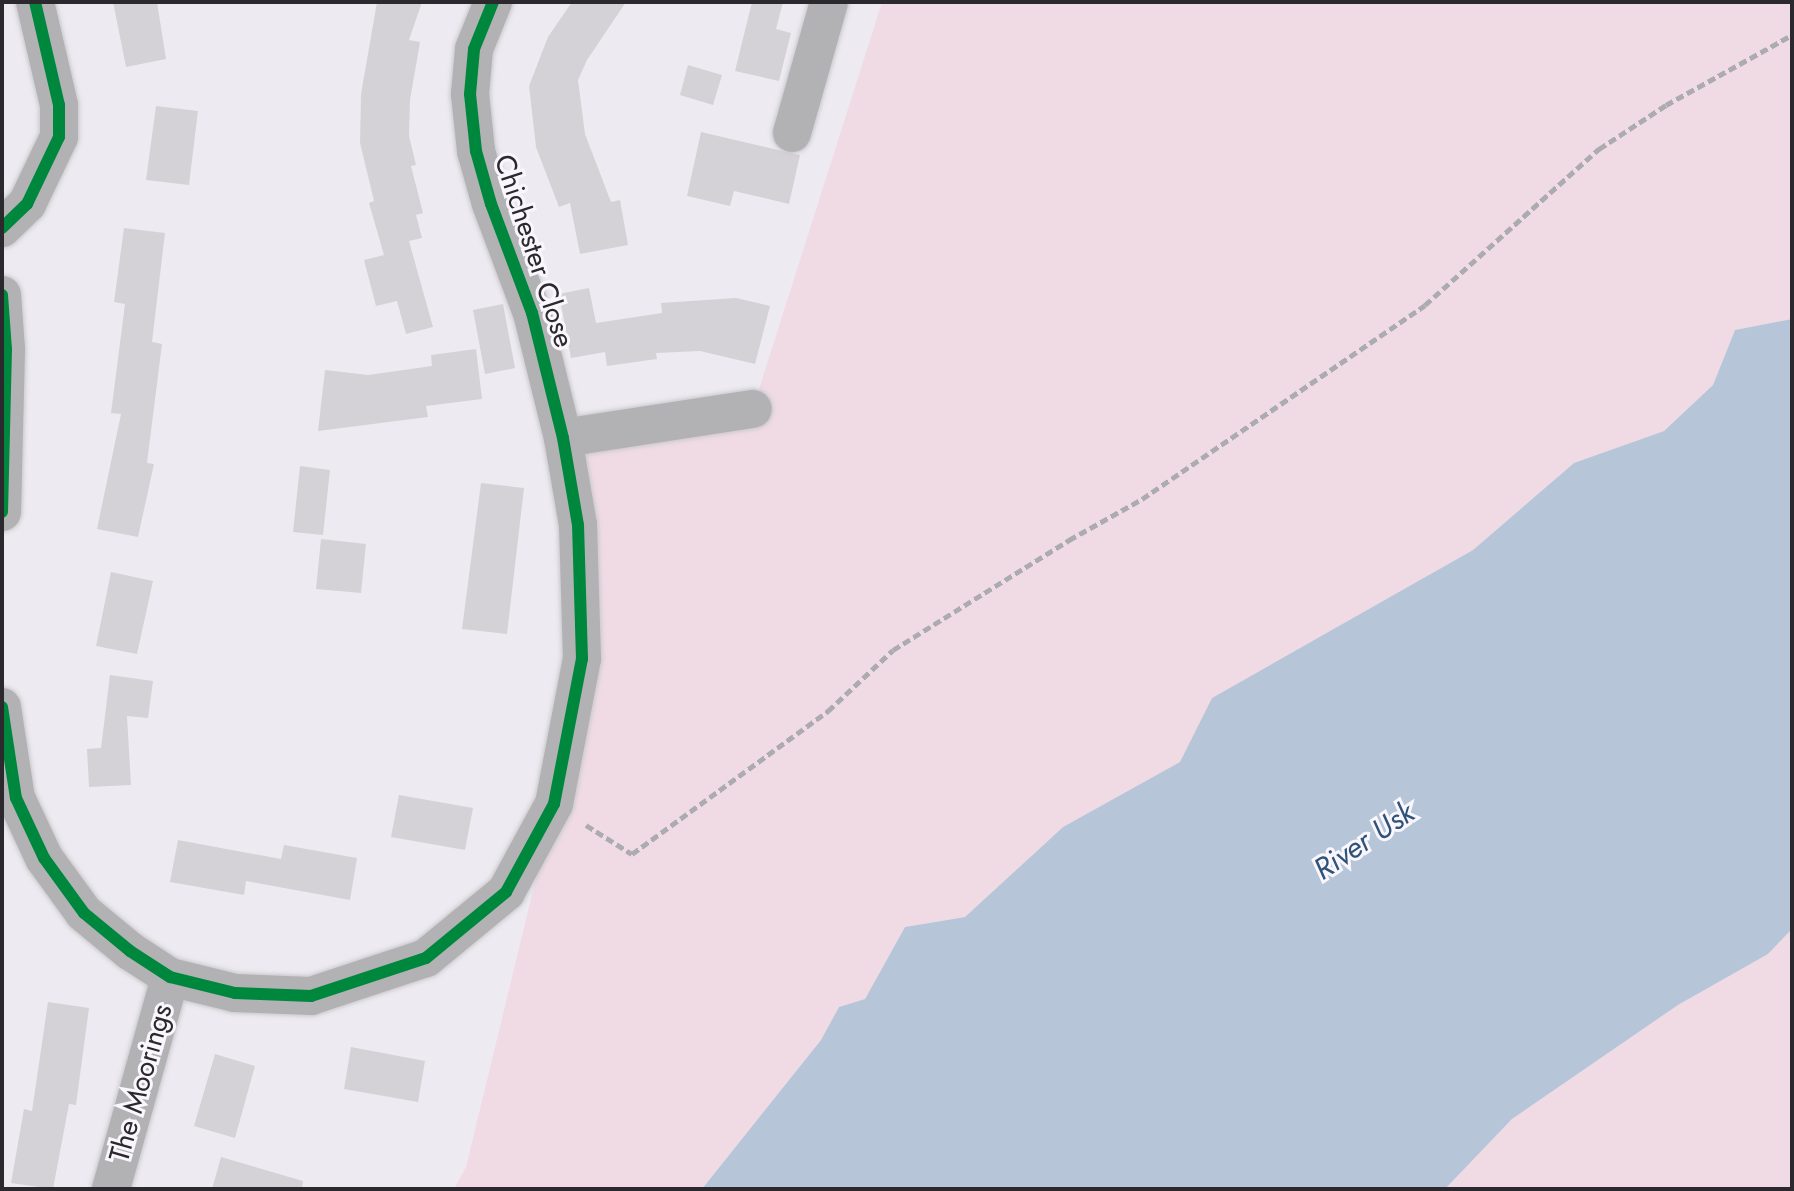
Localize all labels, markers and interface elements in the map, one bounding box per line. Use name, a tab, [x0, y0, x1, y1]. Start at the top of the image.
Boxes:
street label: Chichester Close	[487, 150, 581, 352]
water label: River Usk	[1307, 794, 1421, 888]
street label: The Moorings	[102, 1000, 180, 1166]

